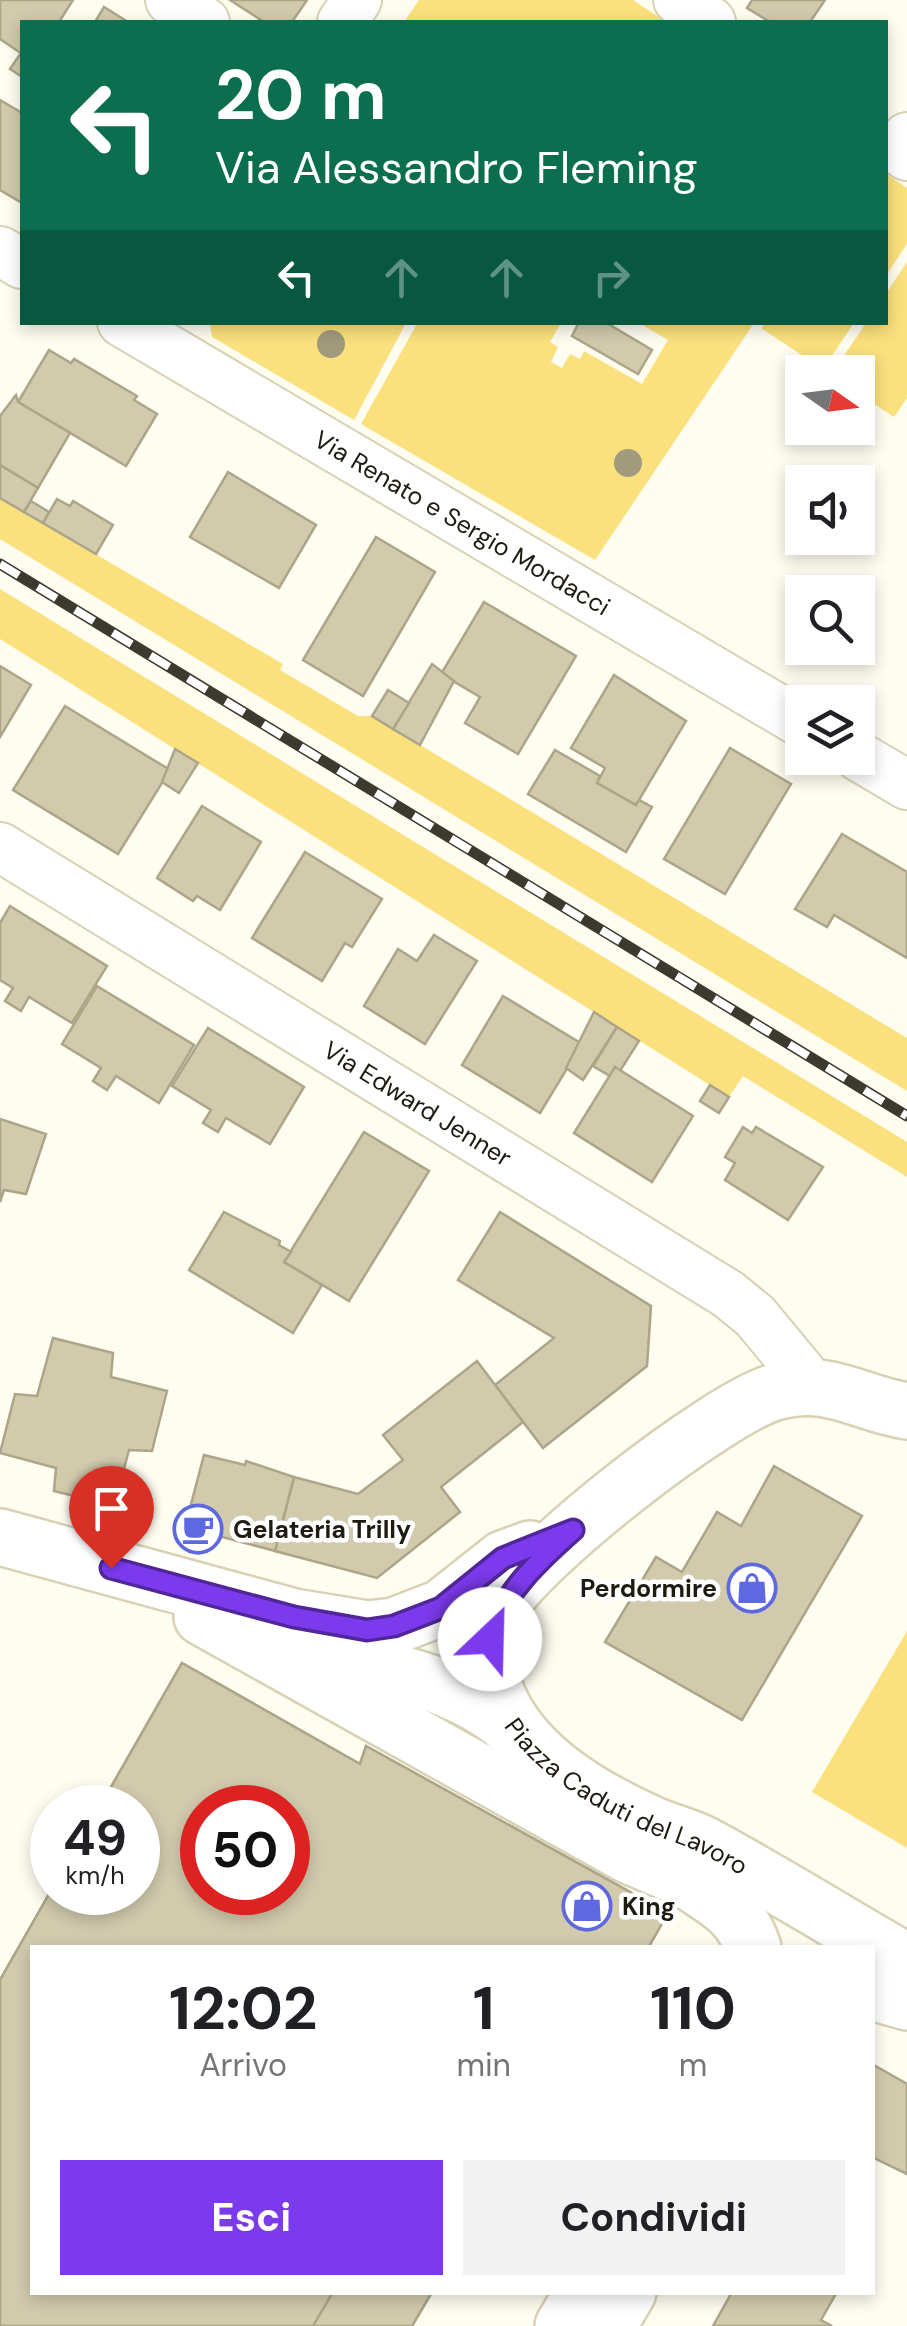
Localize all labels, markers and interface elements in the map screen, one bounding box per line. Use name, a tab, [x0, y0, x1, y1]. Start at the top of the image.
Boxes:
text: 20 m	[215, 50, 387, 141]
icon: left	[50, 60, 180, 190]
text: Via Alessandro Fleming	[215, 138, 698, 197]
icon: left	[269, 250, 324, 305]
icon: ahead	[374, 250, 429, 305]
icon: ahead	[479, 250, 534, 305]
icon: right	[584, 250, 639, 305]
north arrow	[785, 355, 875, 445]
map controls	[785, 355, 875, 775]
street label: Via Renato e Sergio Mordacci	[308, 422, 616, 623]
button: sound	[785, 465, 875, 555]
button: search	[785, 575, 875, 665]
button: layers	[785, 685, 875, 775]
street label: Via Edward Jenner	[317, 1033, 518, 1174]
pin	[69, 1466, 154, 1569]
icon: arrive	[84, 1481, 139, 1536]
cafe icon: Gelateria Trilly	[172, 1503, 224, 1555]
place label: Gelateria Trilly	[233, 1513, 411, 1546]
shop icon: Perdormire	[726, 1562, 778, 1614]
place label: Perdormire	[580, 1572, 717, 1605]
position arrow	[438, 1587, 542, 1691]
street label: Piazza Caduti del Lavoro	[498, 1711, 754, 1882]
speed limit sign: 50	[180, 1785, 310, 1915]
text: 49	[63, 1805, 127, 1871]
text: km/h	[65, 1859, 125, 1892]
shop icon: King	[561, 1880, 613, 1932]
place label: King	[622, 1890, 676, 1923]
text: 12:02	[169, 1969, 317, 2048]
text: 1	[473, 1969, 495, 2048]
text: 110	[650, 1969, 736, 2048]
text: Arrivo	[199, 2044, 287, 2086]
text: min	[456, 2044, 511, 2086]
text: m	[679, 2044, 707, 2086]
button: Esci	[60, 2160, 443, 2275]
button: Condividi	[463, 2160, 845, 2275]

